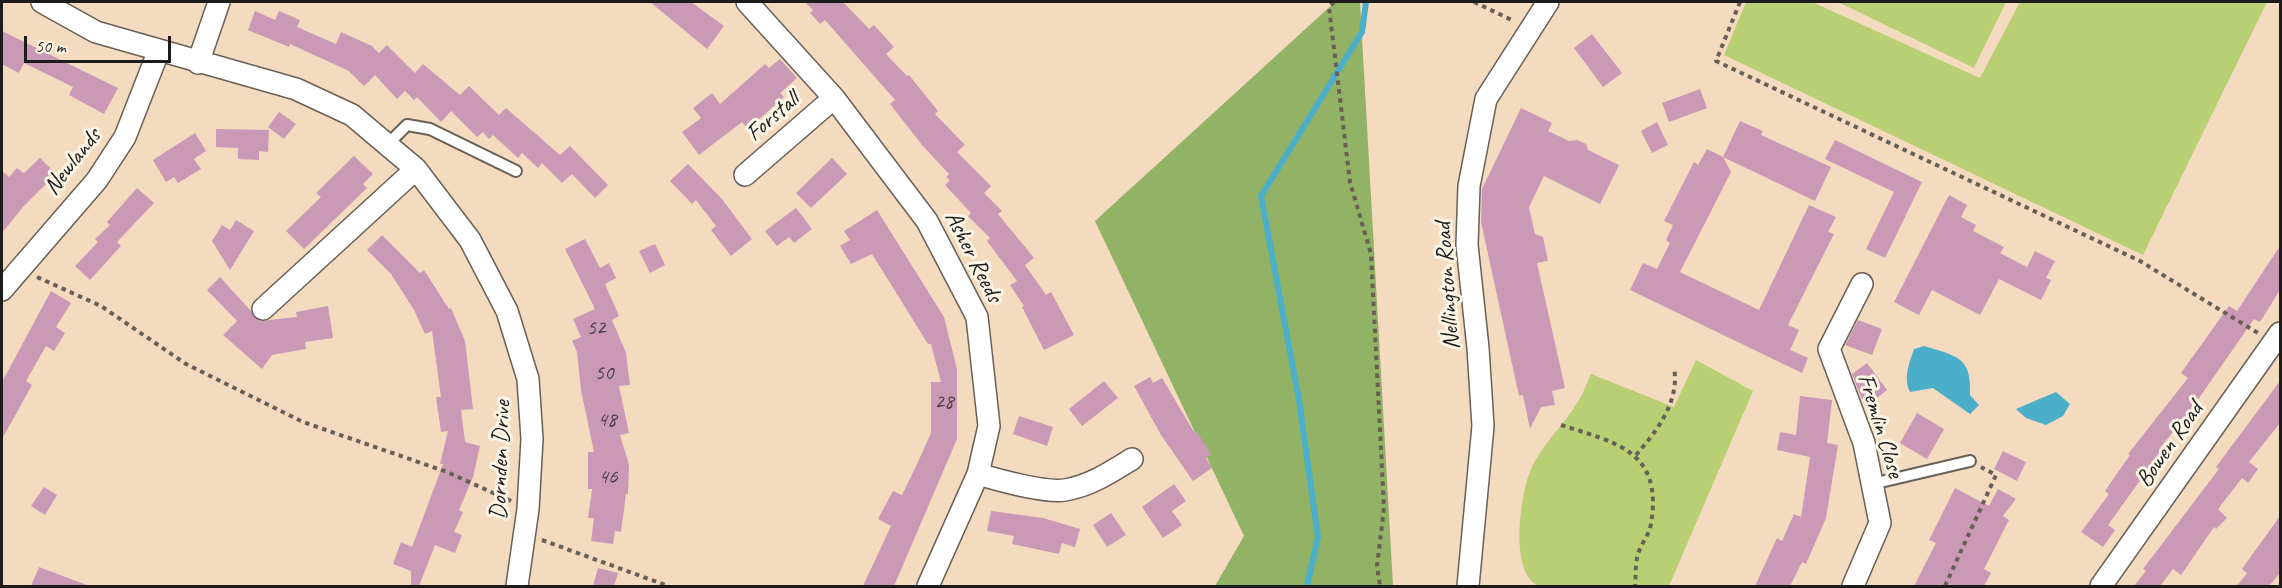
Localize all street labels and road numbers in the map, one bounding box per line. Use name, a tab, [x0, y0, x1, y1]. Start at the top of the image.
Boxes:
street label: Forstall	[740, 86, 806, 148]
street label: Newlands	[38, 123, 108, 201]
street label: Asher Reeds	[938, 206, 1008, 308]
street label: Nellington Road	[1429, 221, 1467, 351]
street label: Fremlin Close	[1851, 371, 1909, 481]
street label: Bowen Road	[2130, 397, 2210, 493]
street label: Dornden Drive	[485, 400, 517, 520]

